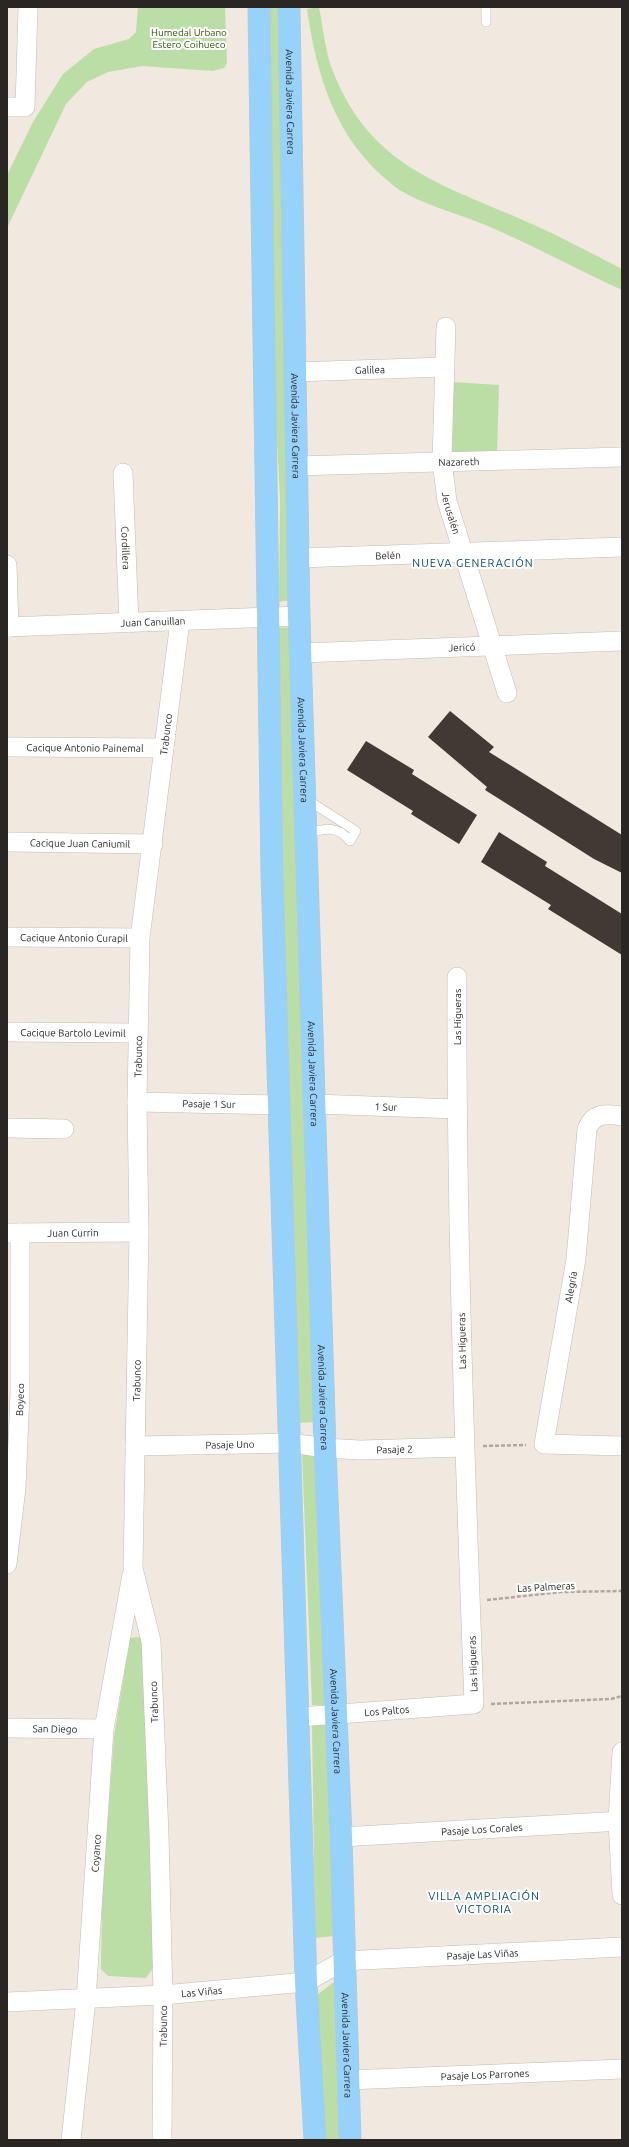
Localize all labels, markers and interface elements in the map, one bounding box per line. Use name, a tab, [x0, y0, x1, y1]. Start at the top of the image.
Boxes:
park label: Humedal Urbano Estero Coihueco	[151, 27, 227, 50]
street label: Avenida Javiera Carrera	[284, 49, 297, 155]
street label: Galilea	[355, 364, 385, 376]
street label: Avenida Javiera Carrera	[290, 373, 302, 479]
street label: Nazareth	[438, 455, 480, 468]
street label: Jerusalén	[440, 491, 462, 535]
street label: Cordillera	[120, 526, 132, 570]
street label: Belén	[375, 549, 401, 561]
district label: NUEVA GENERACIÓN	[412, 556, 534, 569]
street label: Juan Canuillan	[120, 615, 186, 628]
street label: Jericó	[448, 641, 476, 653]
street label: Avenida Javiera Carrera	[296, 697, 310, 803]
street label: Trabunco	[158, 712, 174, 756]
street label: Cacique Antonio Painemal	[26, 742, 144, 753]
street label: Cacique Juan Caniumil	[30, 837, 131, 849]
street label: Cacique Antonio Curapil	[20, 932, 128, 943]
street label: Las Higueras	[452, 989, 463, 1045]
street label: Avenida Javiera Carrera	[306, 1021, 320, 1127]
street label: Cacique Bartolo Levimil	[20, 1027, 126, 1038]
street label: Trabunco	[132, 1035, 144, 1078]
street label: Pasaje 1 Sur	[182, 1097, 236, 1110]
street label: 1 Sur	[374, 1101, 398, 1112]
street label: Juan Currin	[47, 1227, 99, 1238]
street label: Alegría	[563, 1270, 579, 1304]
street label: Las Higueras	[456, 1313, 468, 1369]
street label: Avenida Javiera Carrera	[316, 1345, 331, 1451]
street label: Trabunco	[130, 1359, 142, 1401]
street label: Boyeco	[14, 1383, 26, 1416]
street label: Pasaje Uno	[205, 1438, 255, 1450]
street label: Pasaje 2	[376, 1443, 413, 1455]
street label: Las Palmeras	[517, 1580, 575, 1594]
street label: Las Higueras	[467, 1636, 479, 1692]
street label: Avenida Javiera Carrera	[329, 1668, 344, 1774]
street label: Trabunco	[148, 1681, 160, 1723]
street label: Los Paltos	[364, 1703, 410, 1718]
street label: San Diego	[32, 1723, 78, 1734]
street label: Pasaje Los Corales	[441, 1821, 523, 1837]
street label: Coyanco	[89, 1834, 103, 1873]
district label: VILLA AMPLIACIÓN VICTORIA	[428, 1889, 540, 1915]
street label: Pasaje Las Viñas	[446, 1947, 519, 1961]
street label: Las Viñas	[181, 1984, 223, 1999]
street label: Avenida Javiera Carrera	[340, 1992, 354, 2098]
street label: Trabunco	[157, 2005, 168, 2047]
street label: Pasaje Los Parrones	[440, 2067, 529, 2082]

